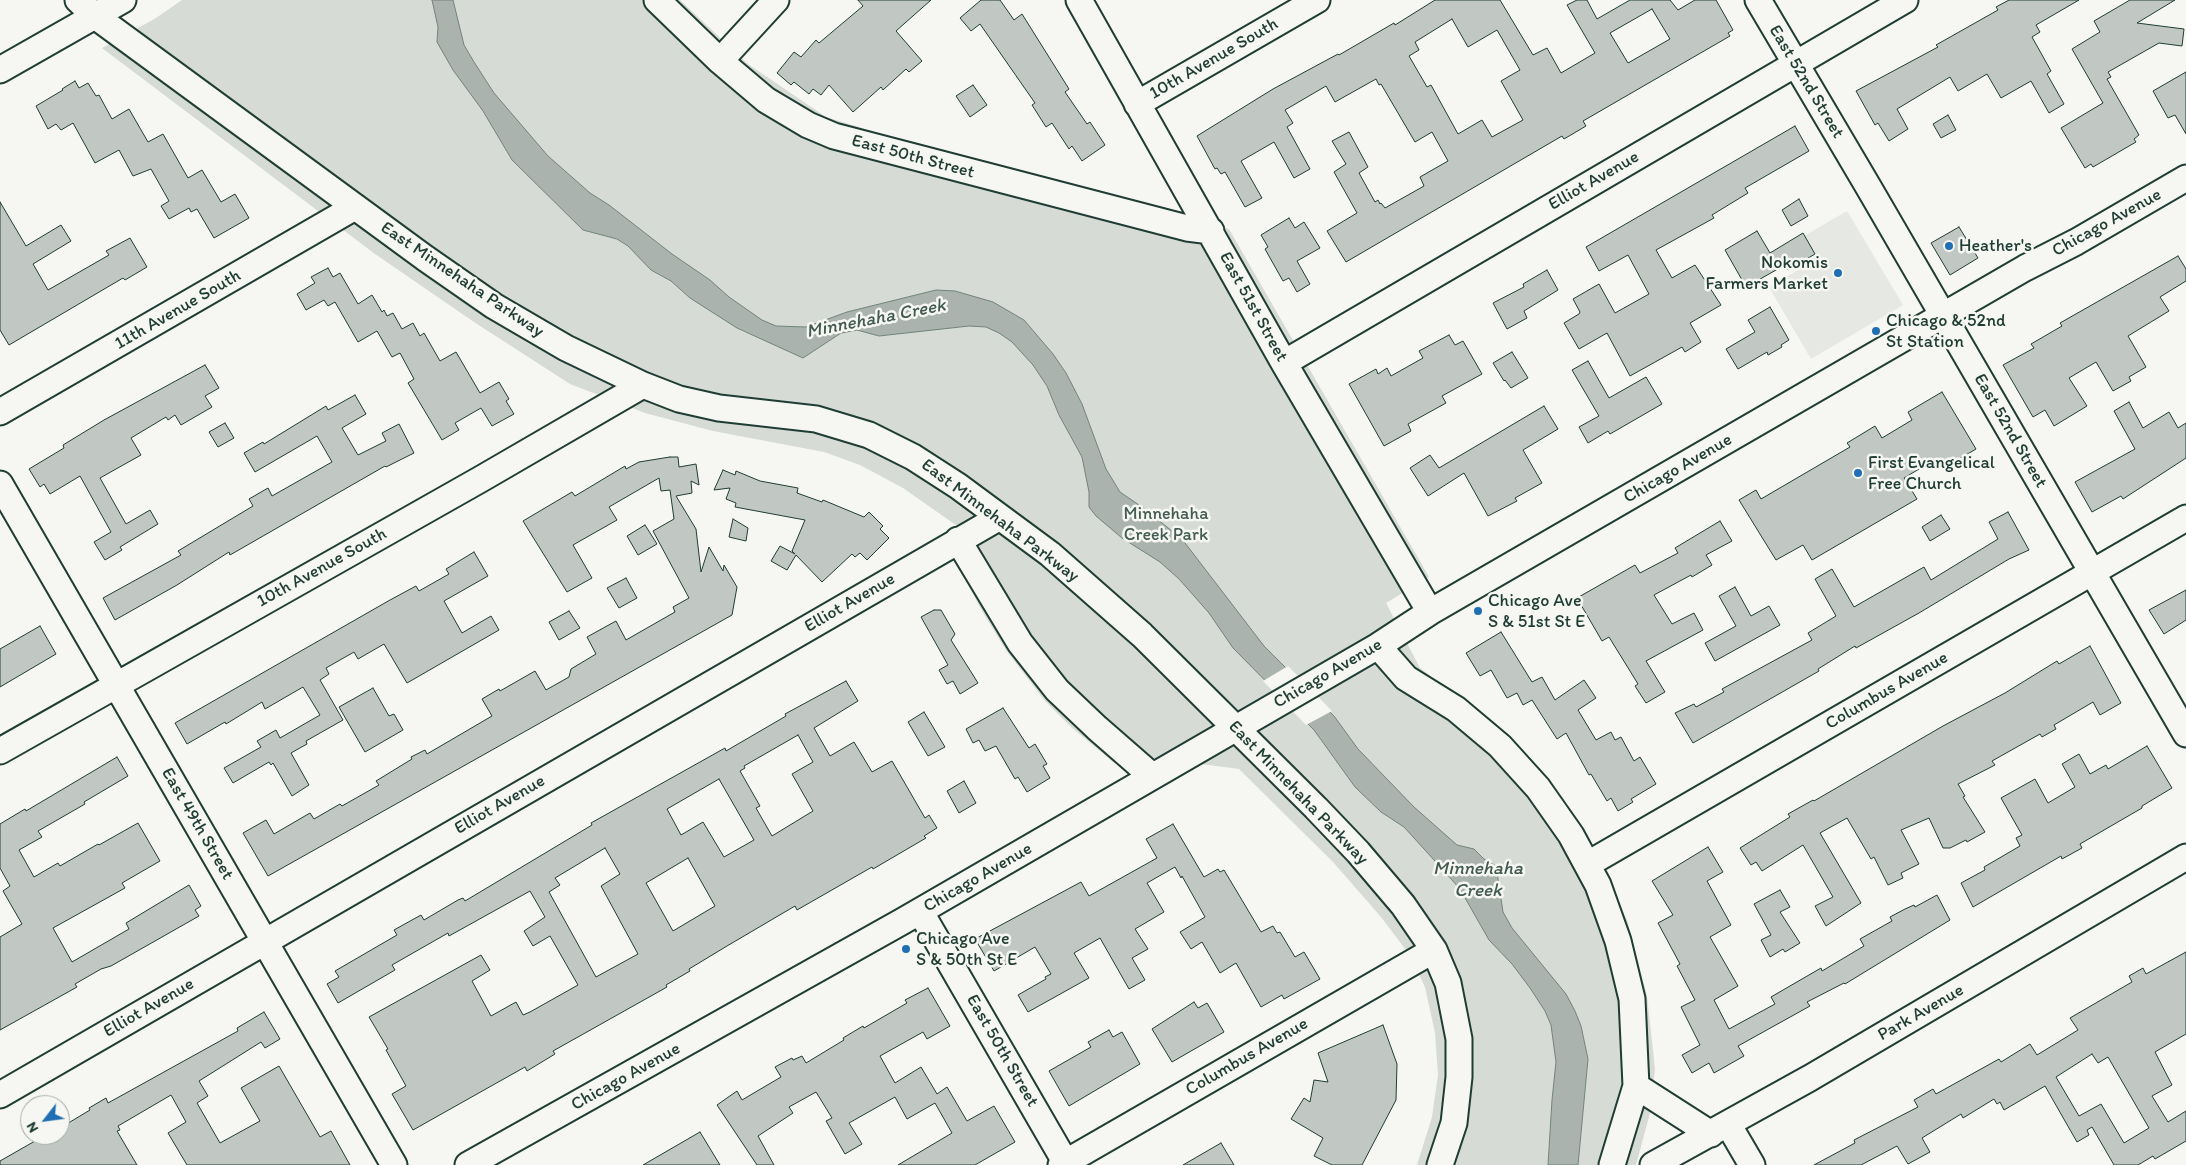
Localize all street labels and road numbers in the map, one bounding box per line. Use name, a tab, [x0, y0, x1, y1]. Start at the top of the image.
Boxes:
street label: 10th Avenue South	[1146, 13, 1282, 105]
street label: East 52nd Street	[1764, 21, 1848, 143]
street label: East 50th Street	[849, 130, 977, 184]
street label: Elliot Avenue	[1545, 146, 1643, 216]
street label: Chicago Avenue	[2049, 184, 2165, 262]
street label: East Minnehaha Parkway	[376, 217, 548, 343]
street label: East 51st Street	[1214, 248, 1292, 366]
street label: 11th Avenue South	[111, 265, 245, 355]
street label: East 52nd Street	[1969, 370, 2051, 492]
street label: Chicago Avenue	[1620, 429, 1736, 509]
street label: East Minnehaha Parkway	[917, 455, 1083, 587]
street label: 10th Avenue South	[253, 523, 391, 613]
street label: Elliot Avenue	[801, 568, 899, 638]
street label: Chicago Avenue	[1270, 634, 1386, 714]
street label: Columbus Avenue	[1822, 647, 1952, 735]
street label: East Minnehaha Parkway	[1223, 716, 1373, 870]
street label: East 49th Street	[156, 764, 238, 884]
street label: Elliot Avenue	[451, 770, 549, 840]
street label: Chicago Avenue	[920, 838, 1036, 918]
street label: Elliot Avenue	[100, 973, 198, 1043]
street label: Park Avenue	[1874, 980, 1968, 1046]
street label: East 50th Street	[961, 991, 1043, 1111]
street label: Columbus Avenue	[1182, 1013, 1312, 1101]
street label: Chicago Avenue	[568, 1038, 684, 1116]

